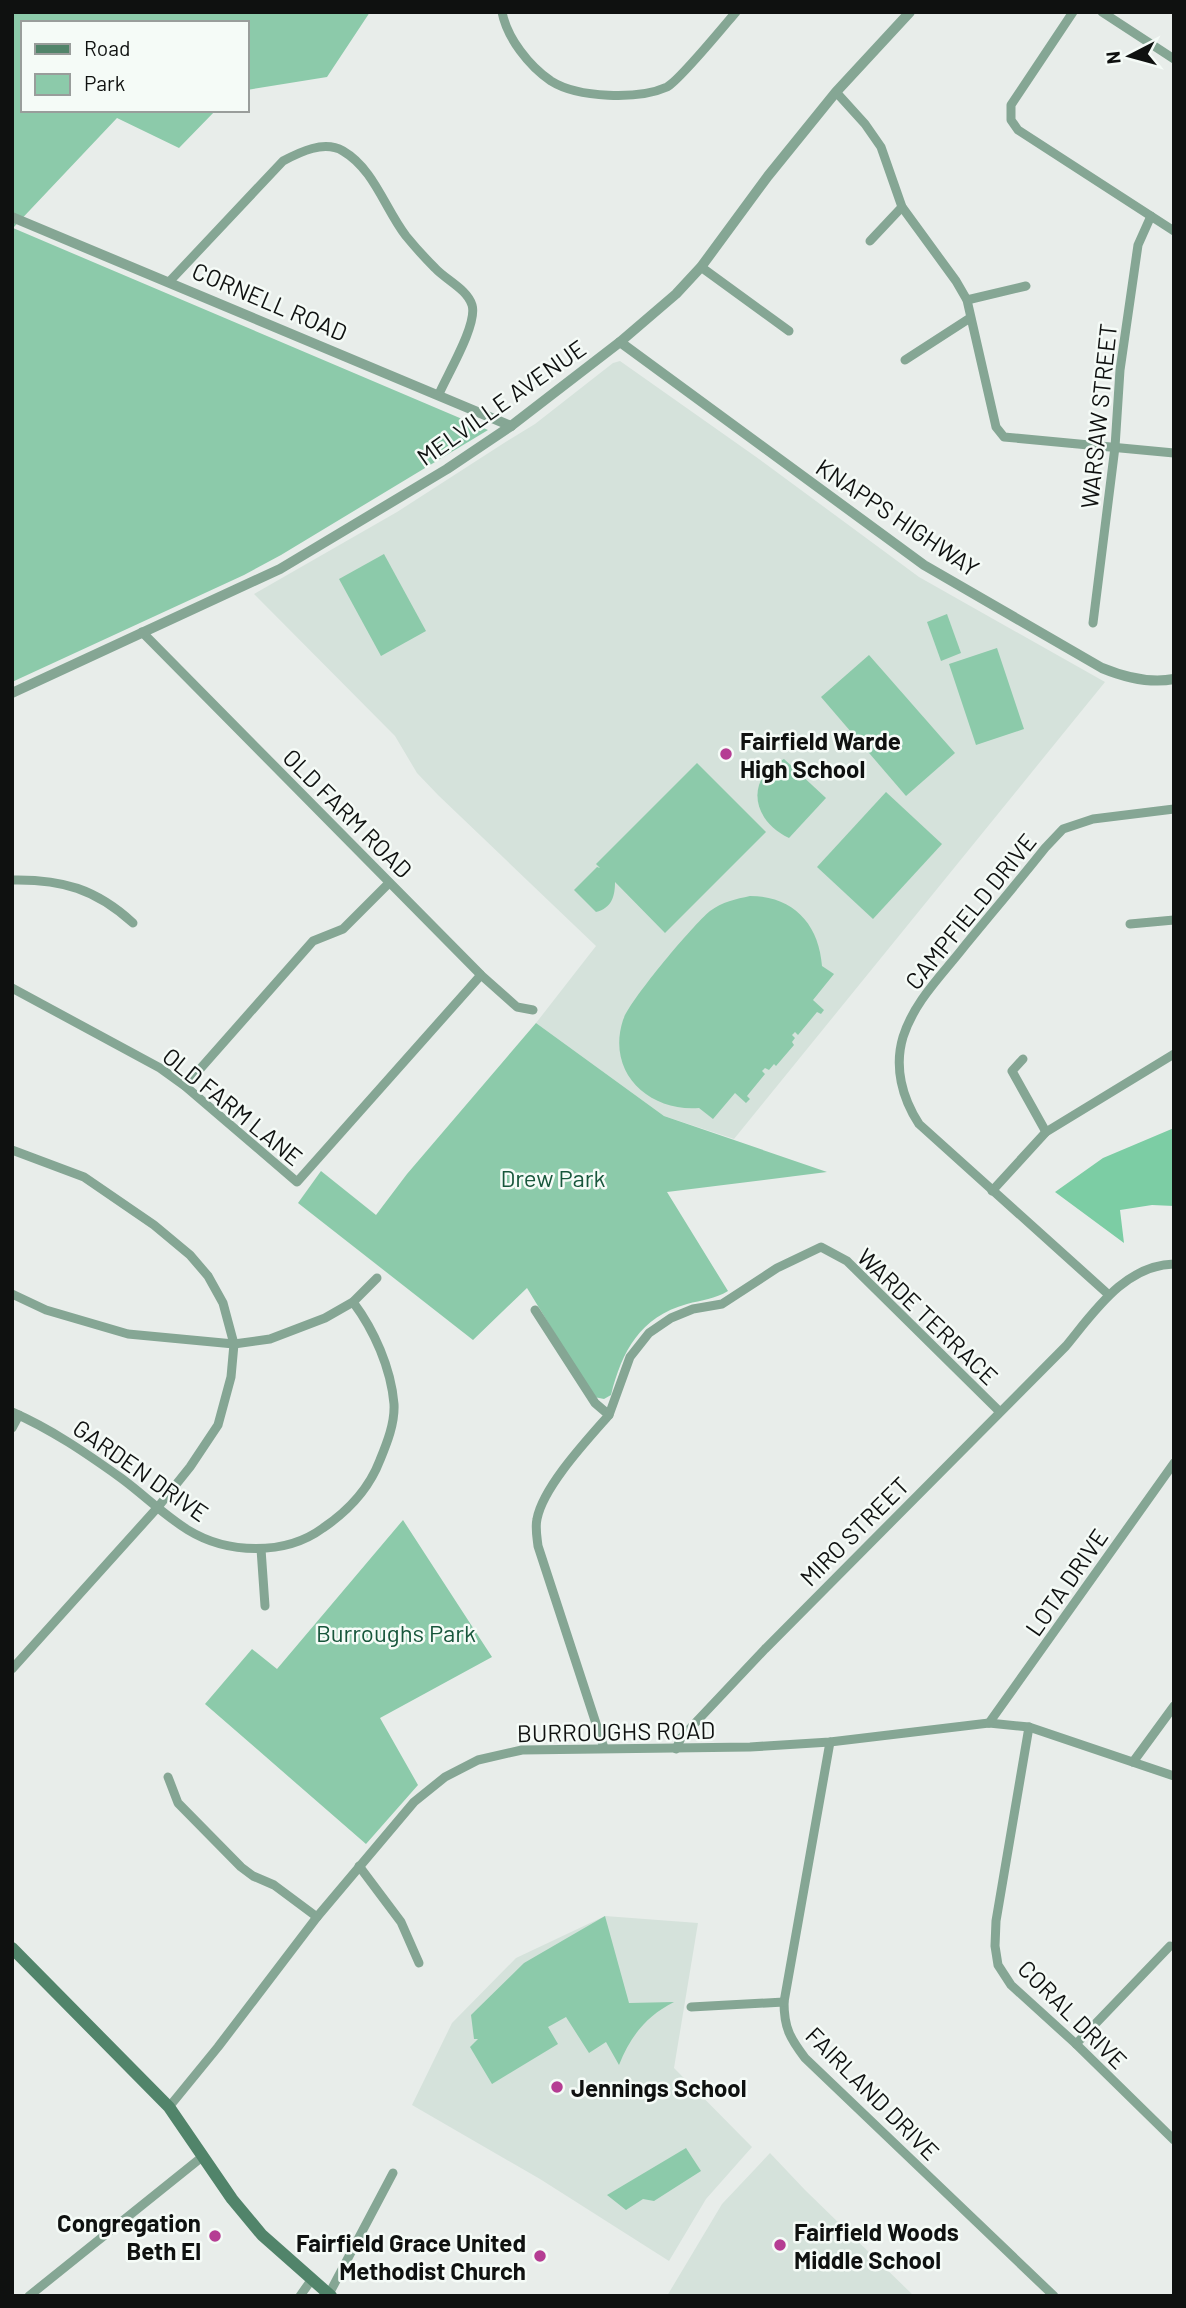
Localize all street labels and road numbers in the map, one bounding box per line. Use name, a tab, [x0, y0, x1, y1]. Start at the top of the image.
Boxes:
street label: CORNELL ROAD	[188, 255, 352, 347]
street label: WARSAW STREET	[1074, 322, 1122, 510]
street label: MELVILLE AVENUE	[411, 333, 591, 471]
street label: KNAPPS HIGHWAY	[811, 452, 985, 582]
street label: OLD FARM ROAD	[277, 742, 419, 884]
street label: CAMPFIELD DRIVE	[898, 827, 1042, 995]
street label: OLD FARM LANE	[157, 1041, 309, 1171]
street label: WARDE TERRACE	[852, 1242, 1004, 1390]
street label: GARDEN DRIVE	[68, 1413, 214, 1527]
street label: MIRO STREET	[793, 1470, 915, 1592]
street label: LOTA DRIVE	[1019, 1523, 1113, 1641]
street label: BURROUGHS ROAD	[517, 1715, 715, 1747]
street label: CORAL DRIVE	[1012, 1953, 1134, 2075]
street label: FAIRLAND DRIVE	[800, 2020, 946, 2166]

